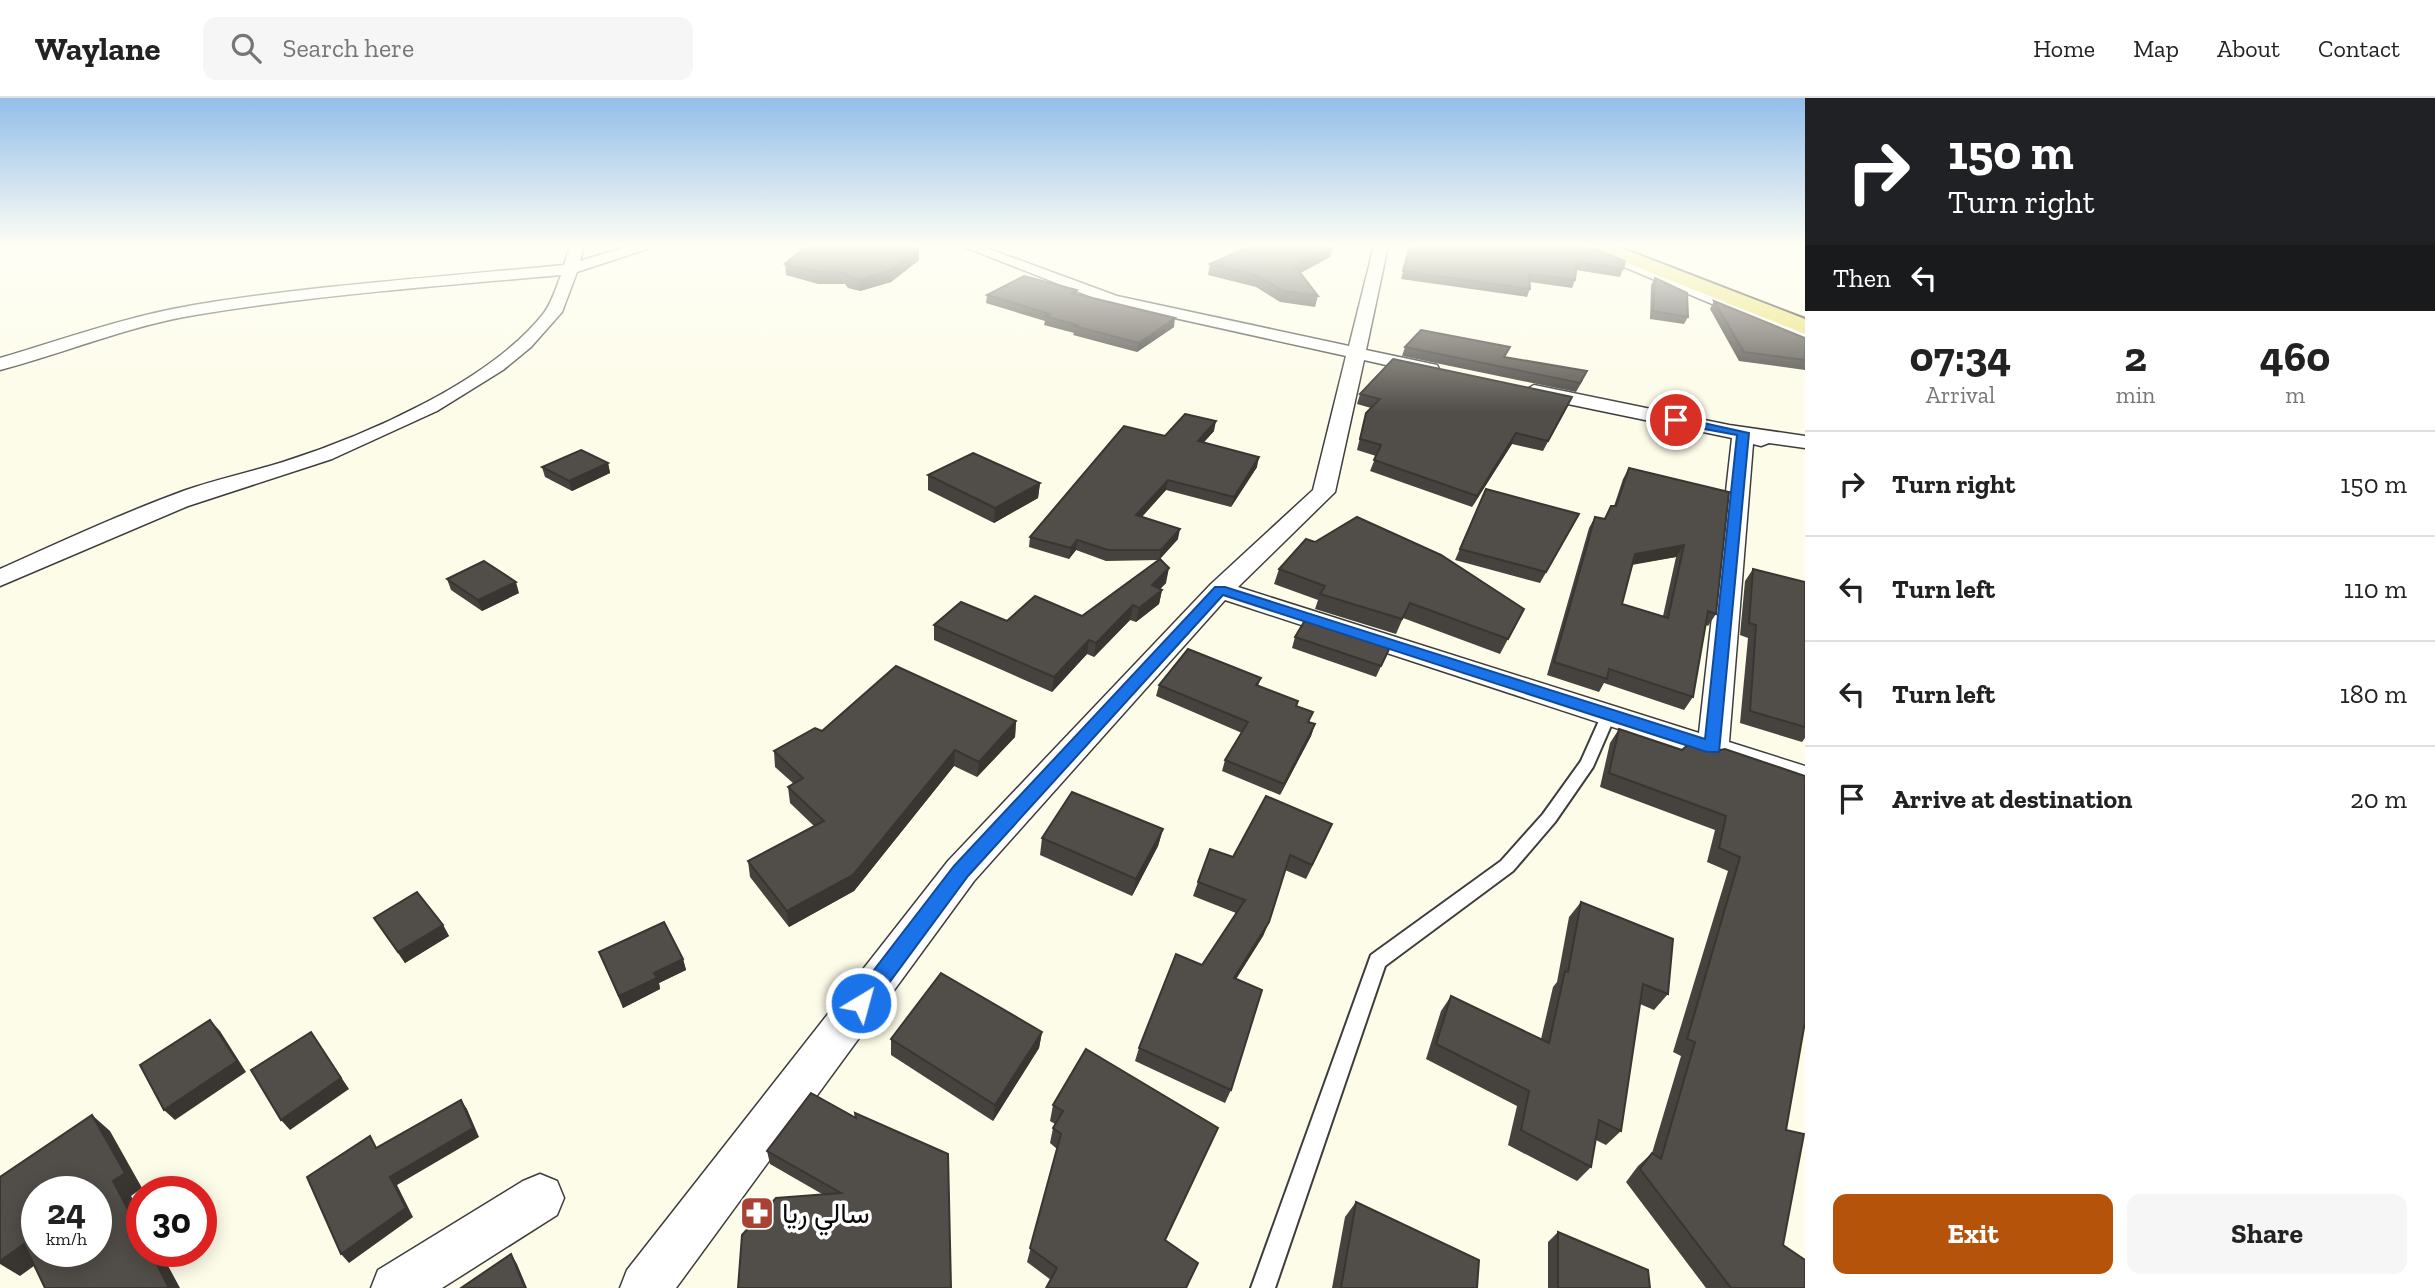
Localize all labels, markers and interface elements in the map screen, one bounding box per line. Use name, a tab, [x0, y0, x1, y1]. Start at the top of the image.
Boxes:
search box	[203, 17, 693, 80]
text: Waylane	[35, 29, 161, 68]
icon: search	[227, 29, 265, 67]
text: Search here	[283, 32, 414, 64]
text: Home	[2033, 34, 2095, 63]
text: Map	[2133, 34, 2179, 63]
text: About	[2217, 34, 2280, 63]
text: Contact	[2318, 34, 2400, 63]
text: 150 m	[1948, 123, 2074, 182]
icon: right	[1833, 126, 1924, 217]
text: Turn right	[1948, 183, 2095, 221]
icon: left	[1905, 259, 1943, 297]
text: Then	[1833, 262, 1891, 294]
text: 07:34	[1910, 331, 2011, 382]
text: 2	[2124, 331, 2147, 382]
text: 460	[2260, 331, 2330, 382]
text: Arrival	[1926, 381, 1995, 409]
text: min	[2116, 381, 2155, 409]
text: m	[2285, 381, 2305, 409]
pin	[1646, 390, 1706, 450]
icon: arrive	[1657, 401, 1695, 439]
icon: right	[1833, 465, 1871, 503]
text: Turn right	[1892, 468, 2015, 500]
text: 150 m	[2340, 468, 2407, 500]
icon: left	[1833, 570, 1871, 608]
text: Turn left	[1892, 573, 1995, 605]
text: 110 m	[2344, 573, 2407, 605]
icon: left	[1833, 675, 1871, 713]
text: Turn left	[1892, 678, 1995, 710]
text: 180 m	[2340, 678, 2407, 710]
icon: arrive	[1833, 780, 1871, 818]
text: Arrive at destination	[1892, 783, 2132, 815]
text: 20 m	[2350, 783, 2407, 815]
position arrow	[824, 966, 898, 1040]
speed limit sign: 30	[126, 1176, 217, 1267]
text: 24	[47, 1191, 86, 1233]
pharmacy icon: سالي ريا	[738, 1194, 776, 1232]
button: Exit	[1833, 1194, 2113, 1274]
button: Share	[2127, 1194, 2407, 1274]
place label: سالي ريا	[782, 1197, 870, 1236]
text: km/h	[46, 1228, 87, 1250]

